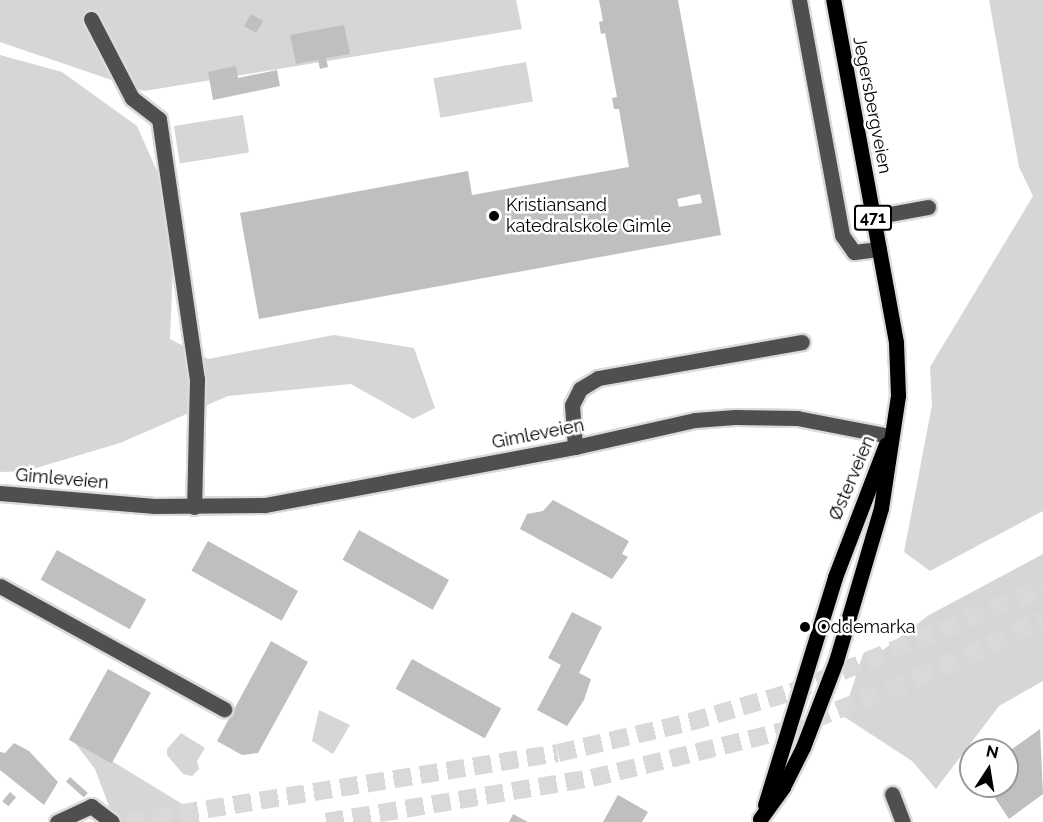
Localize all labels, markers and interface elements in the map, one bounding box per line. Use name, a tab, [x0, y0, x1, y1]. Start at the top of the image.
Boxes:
street label: Jegersbergveien	[848, 34, 896, 176]
place label: Kristiansand katedralskole Gimle	[506, 195, 671, 238]
road number: 471	[854, 205, 892, 231]
marker: Kristiansand katedralskole Gimle	[487, 209, 501, 223]
street label: Gimleveien	[490, 414, 586, 454]
street label: Østerveien	[825, 432, 879, 524]
street label: Gimleveien	[15, 464, 109, 494]
place label: Oddemarka	[817, 616, 915, 638]
marker: Oddemarka	[798, 620, 812, 634]
north arrow	[959, 738, 1019, 798]
text: N	[984, 741, 1000, 762]

